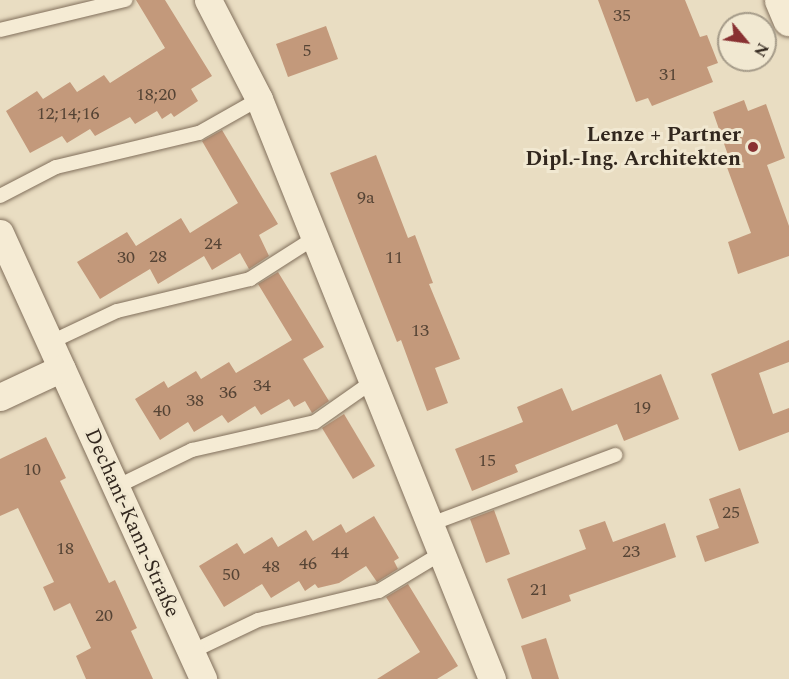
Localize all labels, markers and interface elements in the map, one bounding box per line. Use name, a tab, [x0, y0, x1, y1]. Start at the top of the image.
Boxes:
house number: 35	[613, 5, 631, 27]
north arrow	[717, 12, 777, 72]
text: N	[747, 38, 775, 61]
house number: 5	[303, 40, 311, 62]
house number: 31	[659, 64, 677, 86]
house number: 18;20	[136, 84, 176, 106]
house number: 12;14;16	[37, 103, 99, 125]
place label: Lenze + Partner Dipl.-Ing. Architekten	[525, 122, 741, 172]
marker: Lenze + Partner Dipl.-Ing. Architekten	[746, 140, 760, 154]
house number: 9a	[357, 187, 375, 209]
house number: 24	[204, 233, 222, 255]
house number: 28	[149, 246, 167, 268]
house number: 30	[117, 247, 135, 269]
house number: 11	[385, 247, 403, 269]
house number: 13	[411, 320, 429, 342]
house number: 34	[253, 375, 271, 397]
house number: 36	[219, 382, 237, 404]
house number: 38	[186, 390, 204, 412]
house number: 19	[633, 397, 651, 419]
house number: 40	[153, 400, 171, 422]
street label: Dechant-Kann-Straße	[79, 425, 185, 621]
house number: 15	[478, 450, 496, 472]
house number: 10	[23, 459, 41, 481]
house number: 25	[722, 502, 740, 524]
house number: 18	[56, 538, 74, 560]
house number: 23	[622, 541, 640, 563]
house number: 44	[331, 542, 349, 564]
house number: 46	[299, 553, 317, 575]
house number: 48	[262, 556, 280, 578]
house number: 50	[222, 564, 240, 586]
house number: 21	[530, 579, 548, 601]
house number: 20	[95, 605, 113, 627]

